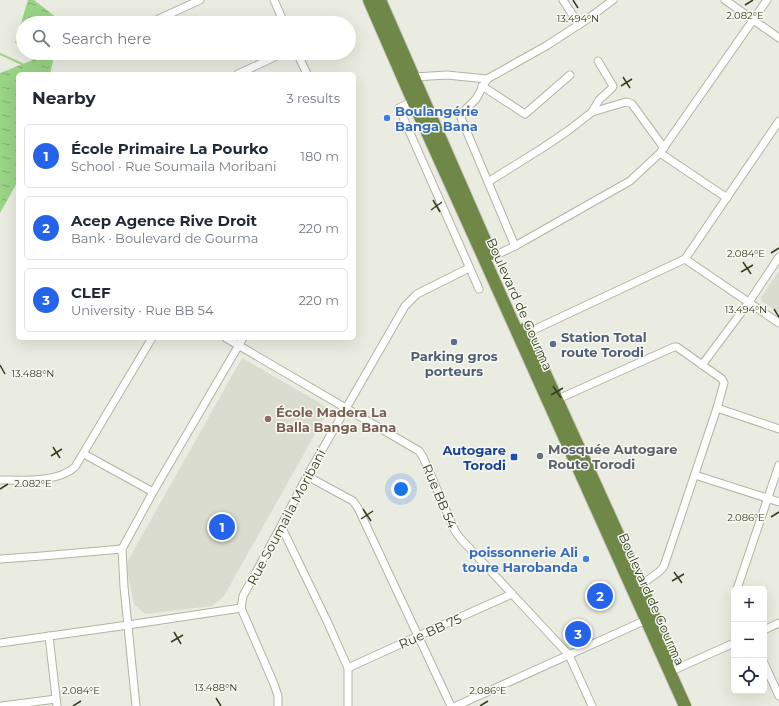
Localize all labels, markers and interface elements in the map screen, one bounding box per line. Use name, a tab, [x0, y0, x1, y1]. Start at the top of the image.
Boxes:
text: 2.082°E	[726, 9, 764, 22]
text: 13.494°N	[557, 12, 599, 25]
search box	[16, 16, 356, 60]
icon: search	[30, 27, 52, 49]
text: Search here	[62, 29, 151, 48]
text: Nearby	[32, 88, 96, 108]
text: 3 results	[286, 90, 340, 106]
place label: Boulangérie Banga Bana	[395, 103, 478, 134]
marker: Boulangérie Banga Bana	[382, 113, 392, 123]
text: École Primaire La Pourko	[71, 139, 268, 158]
text: 1	[43, 148, 49, 164]
text: 180 m	[300, 148, 339, 164]
text: School · Rue Soumaila Moribani	[71, 158, 277, 174]
text: Acep Agence Rive Droit	[71, 211, 257, 230]
text: 2	[42, 220, 50, 236]
text: 220 m	[298, 220, 339, 236]
text: Bank · Boulevard de Gourma	[71, 230, 258, 246]
street label: Boulevard de Gourma	[484, 235, 556, 373]
text: 2.084°E	[727, 247, 765, 260]
text: CLEF	[71, 283, 111, 302]
text: 3	[42, 292, 50, 308]
text: 220 m	[298, 292, 339, 308]
text: University · Rue BB 54	[71, 302, 214, 318]
text: 13.494°N	[725, 303, 767, 316]
place label: Station Total route Torodi	[561, 329, 647, 360]
marker: Parking gros porteurs	[449, 337, 459, 347]
marker: Station Total route Torodi	[548, 339, 558, 349]
place label: Parking gros porteurs	[410, 348, 498, 379]
text: 13.488°N	[11, 367, 55, 380]
place label: École Madera La Balla Banga Bana	[276, 404, 396, 435]
marker: École Madera La Balla Banga Bana	[263, 414, 273, 424]
place label: Mosquée Autogare Route Torodi	[548, 441, 677, 472]
place label: Autogare Torodi	[441, 442, 506, 473]
street label: Rue Soumaila Moribani	[243, 446, 329, 588]
marker: Mosquée Autogare Route Torodi	[535, 451, 545, 461]
marker: Autogare Torodi	[509, 452, 519, 462]
street label: Rue BB 54	[419, 461, 461, 531]
text: 2.082°E	[14, 477, 52, 490]
your location	[391, 479, 411, 499]
text: 2.086°E	[727, 511, 765, 524]
pin: 1	[209, 512, 235, 542]
street label: Boulevard de Gourma	[616, 530, 688, 668]
place label: poissonnerie Ali toure Harobanda	[462, 544, 578, 575]
marker: poissonnerie Ali toure Harobanda	[581, 554, 591, 564]
pin: 2	[587, 581, 613, 611]
map controls	[731, 586, 767, 694]
button: +	[731, 586, 767, 622]
street label: Rue BB 75	[396, 610, 464, 652]
pin: 3	[565, 619, 591, 649]
button: −	[731, 622, 767, 658]
button: locate	[731, 658, 767, 694]
text: 13.488°N	[194, 681, 238, 694]
text: 2.084°E	[62, 684, 100, 697]
text: 2.086°E	[469, 684, 507, 697]

